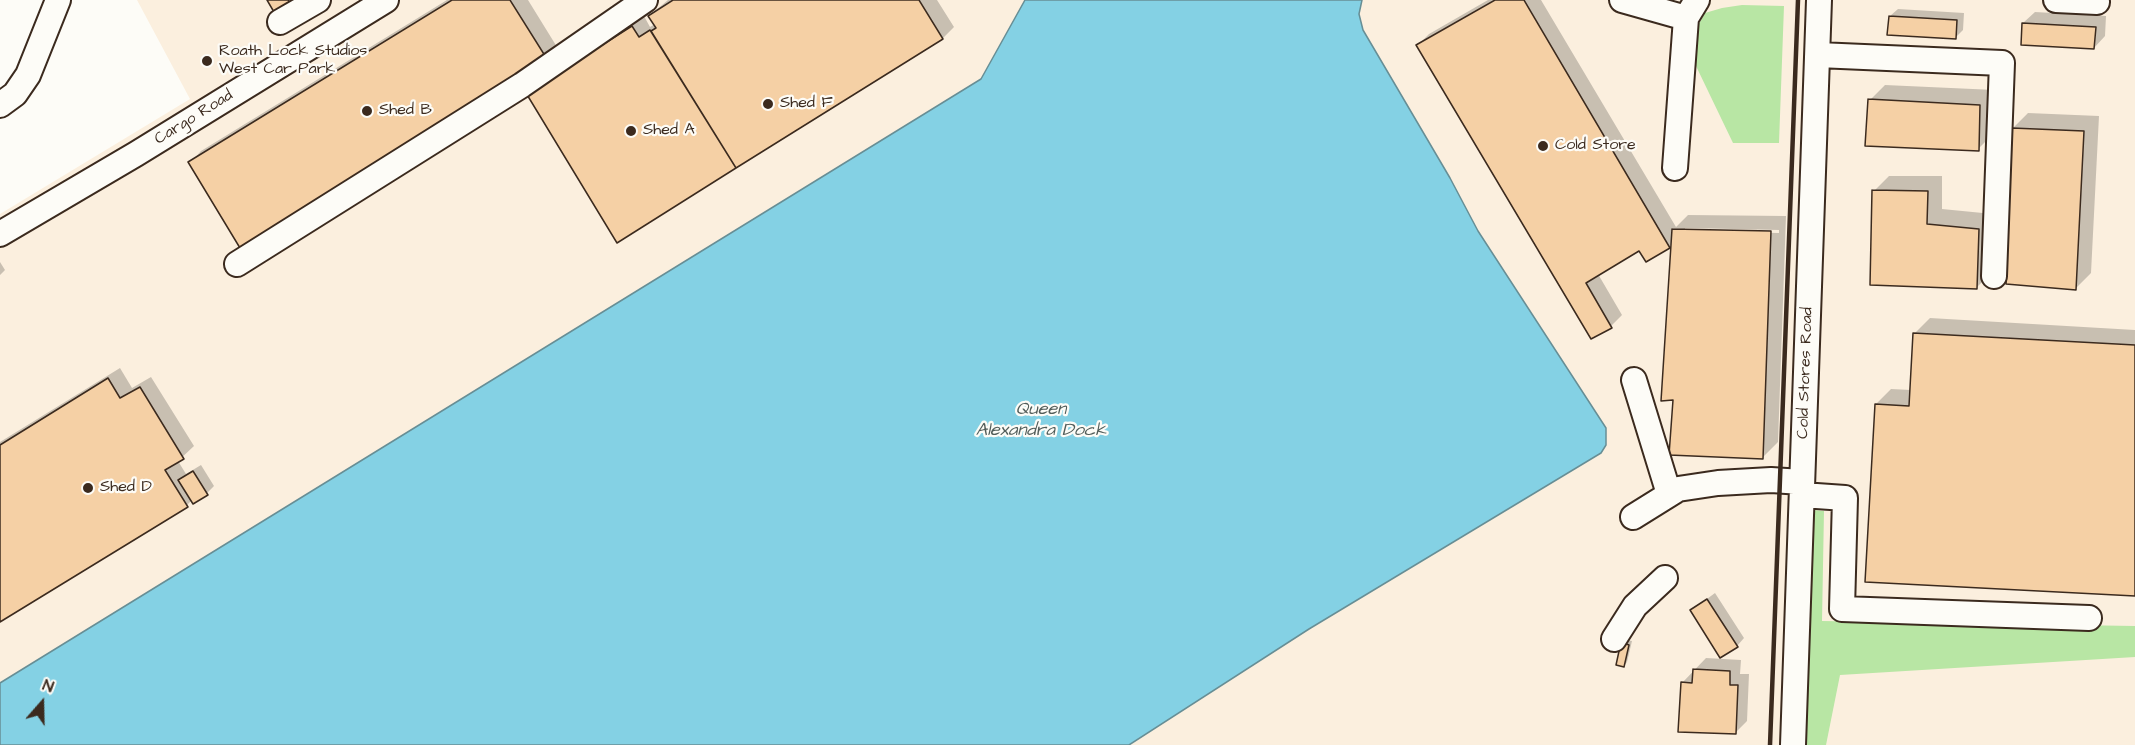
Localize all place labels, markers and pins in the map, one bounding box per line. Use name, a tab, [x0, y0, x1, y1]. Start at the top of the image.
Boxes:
place label: Roath Lock Studios West Car Park	[219, 42, 367, 80]
marker: Roath Lock Studios West Car Park	[200, 54, 214, 68]
place label: Shed F	[780, 94, 833, 114]
marker: Shed F	[761, 97, 775, 111]
place label: Shed B	[379, 101, 432, 121]
marker: Shed B	[360, 104, 374, 118]
place label: Shed A	[643, 121, 695, 141]
marker: Shed A	[624, 124, 638, 138]
place label: Cold Store	[1555, 136, 1636, 156]
marker: Cold Store	[1536, 139, 1550, 153]
place label: Shed D	[100, 478, 152, 498]
marker: Shed D	[81, 481, 95, 495]

